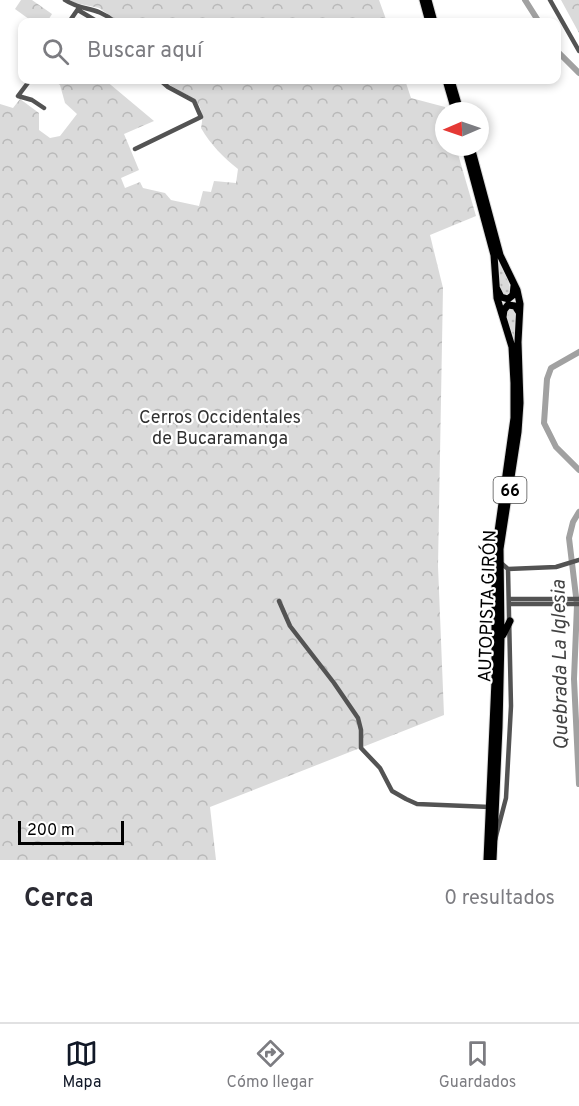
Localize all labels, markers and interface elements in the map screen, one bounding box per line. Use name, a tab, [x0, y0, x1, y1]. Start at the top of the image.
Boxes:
search box	[18, 18, 561, 84]
icon: search	[39, 35, 72, 68]
text: Buscar aquí	[87, 38, 203, 65]
north arrow	[435, 102, 489, 156]
park label: Cerros Occidentales de Bucaramanga	[139, 407, 301, 451]
road number: 66	[494, 477, 526, 503]
street label: AUTOPISTA GIRÓN	[472, 529, 503, 683]
water label: Quebrada La Iglesia	[547, 579, 575, 750]
scale bar	[18, 818, 124, 846]
text: 200 m	[27, 821, 75, 841]
text: Cerca	[24, 883, 94, 916]
text: 0 resultados	[444, 886, 555, 912]
tab: Mapa	[63, 1037, 101, 1093]
tab: Cómo llegar	[227, 1037, 314, 1093]
tab: Guardados	[439, 1037, 516, 1093]

